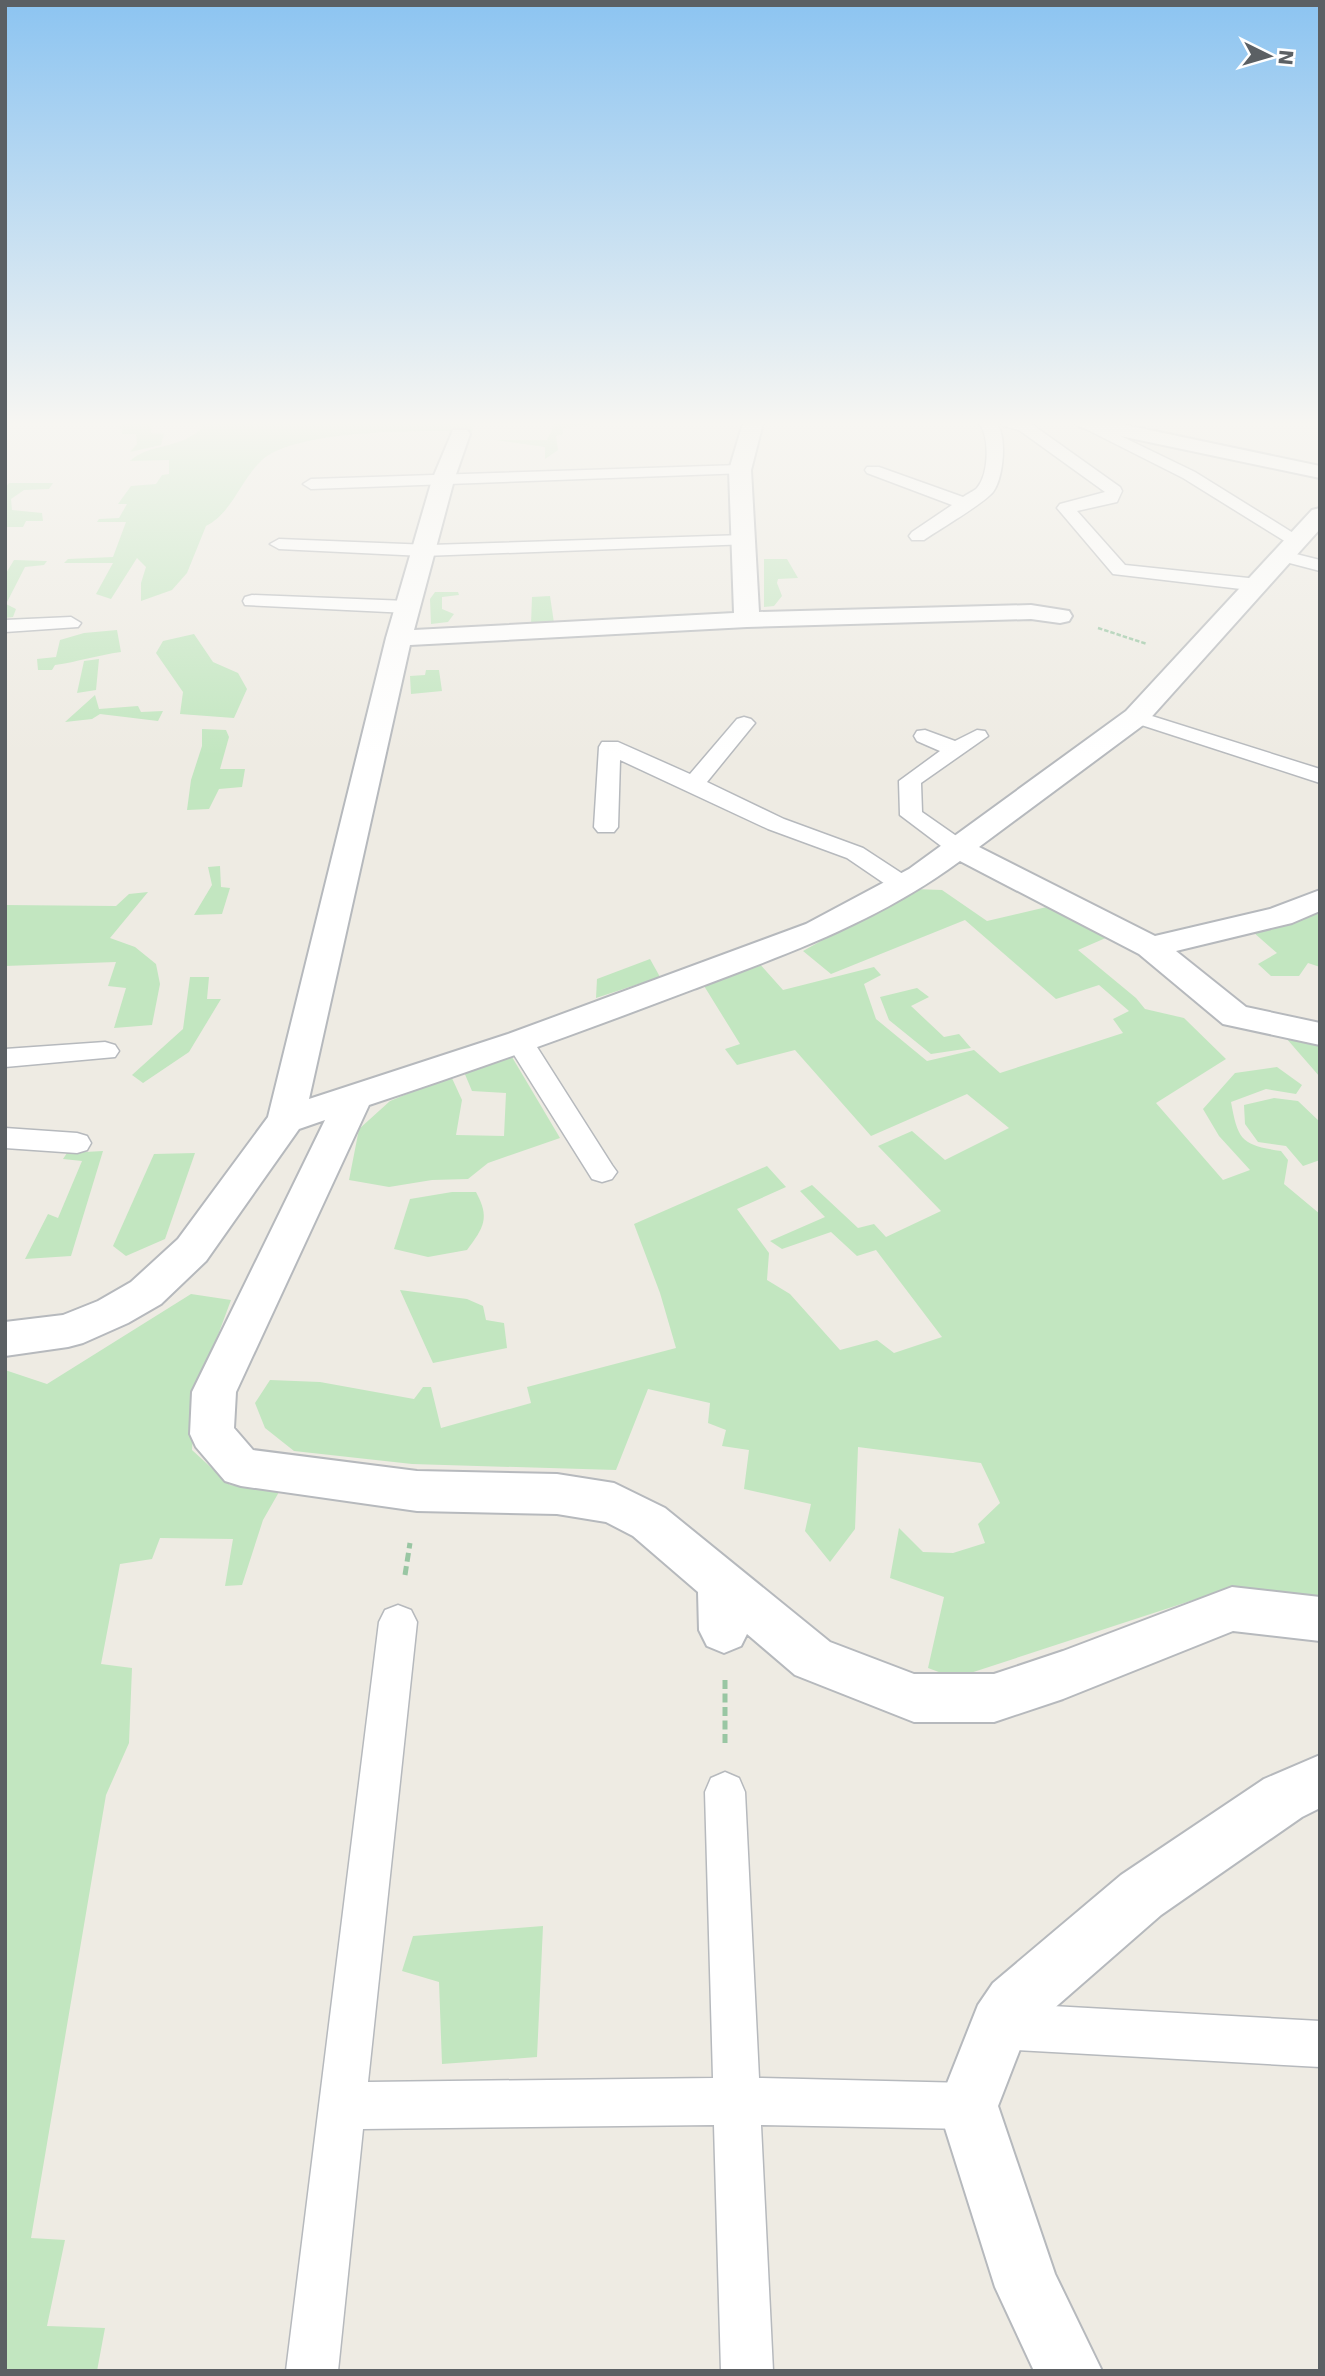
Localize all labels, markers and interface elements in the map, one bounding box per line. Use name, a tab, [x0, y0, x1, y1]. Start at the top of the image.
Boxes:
north arrow	[1234, 21, 1304, 91]
text: N	[1274, 49, 1298, 66]

